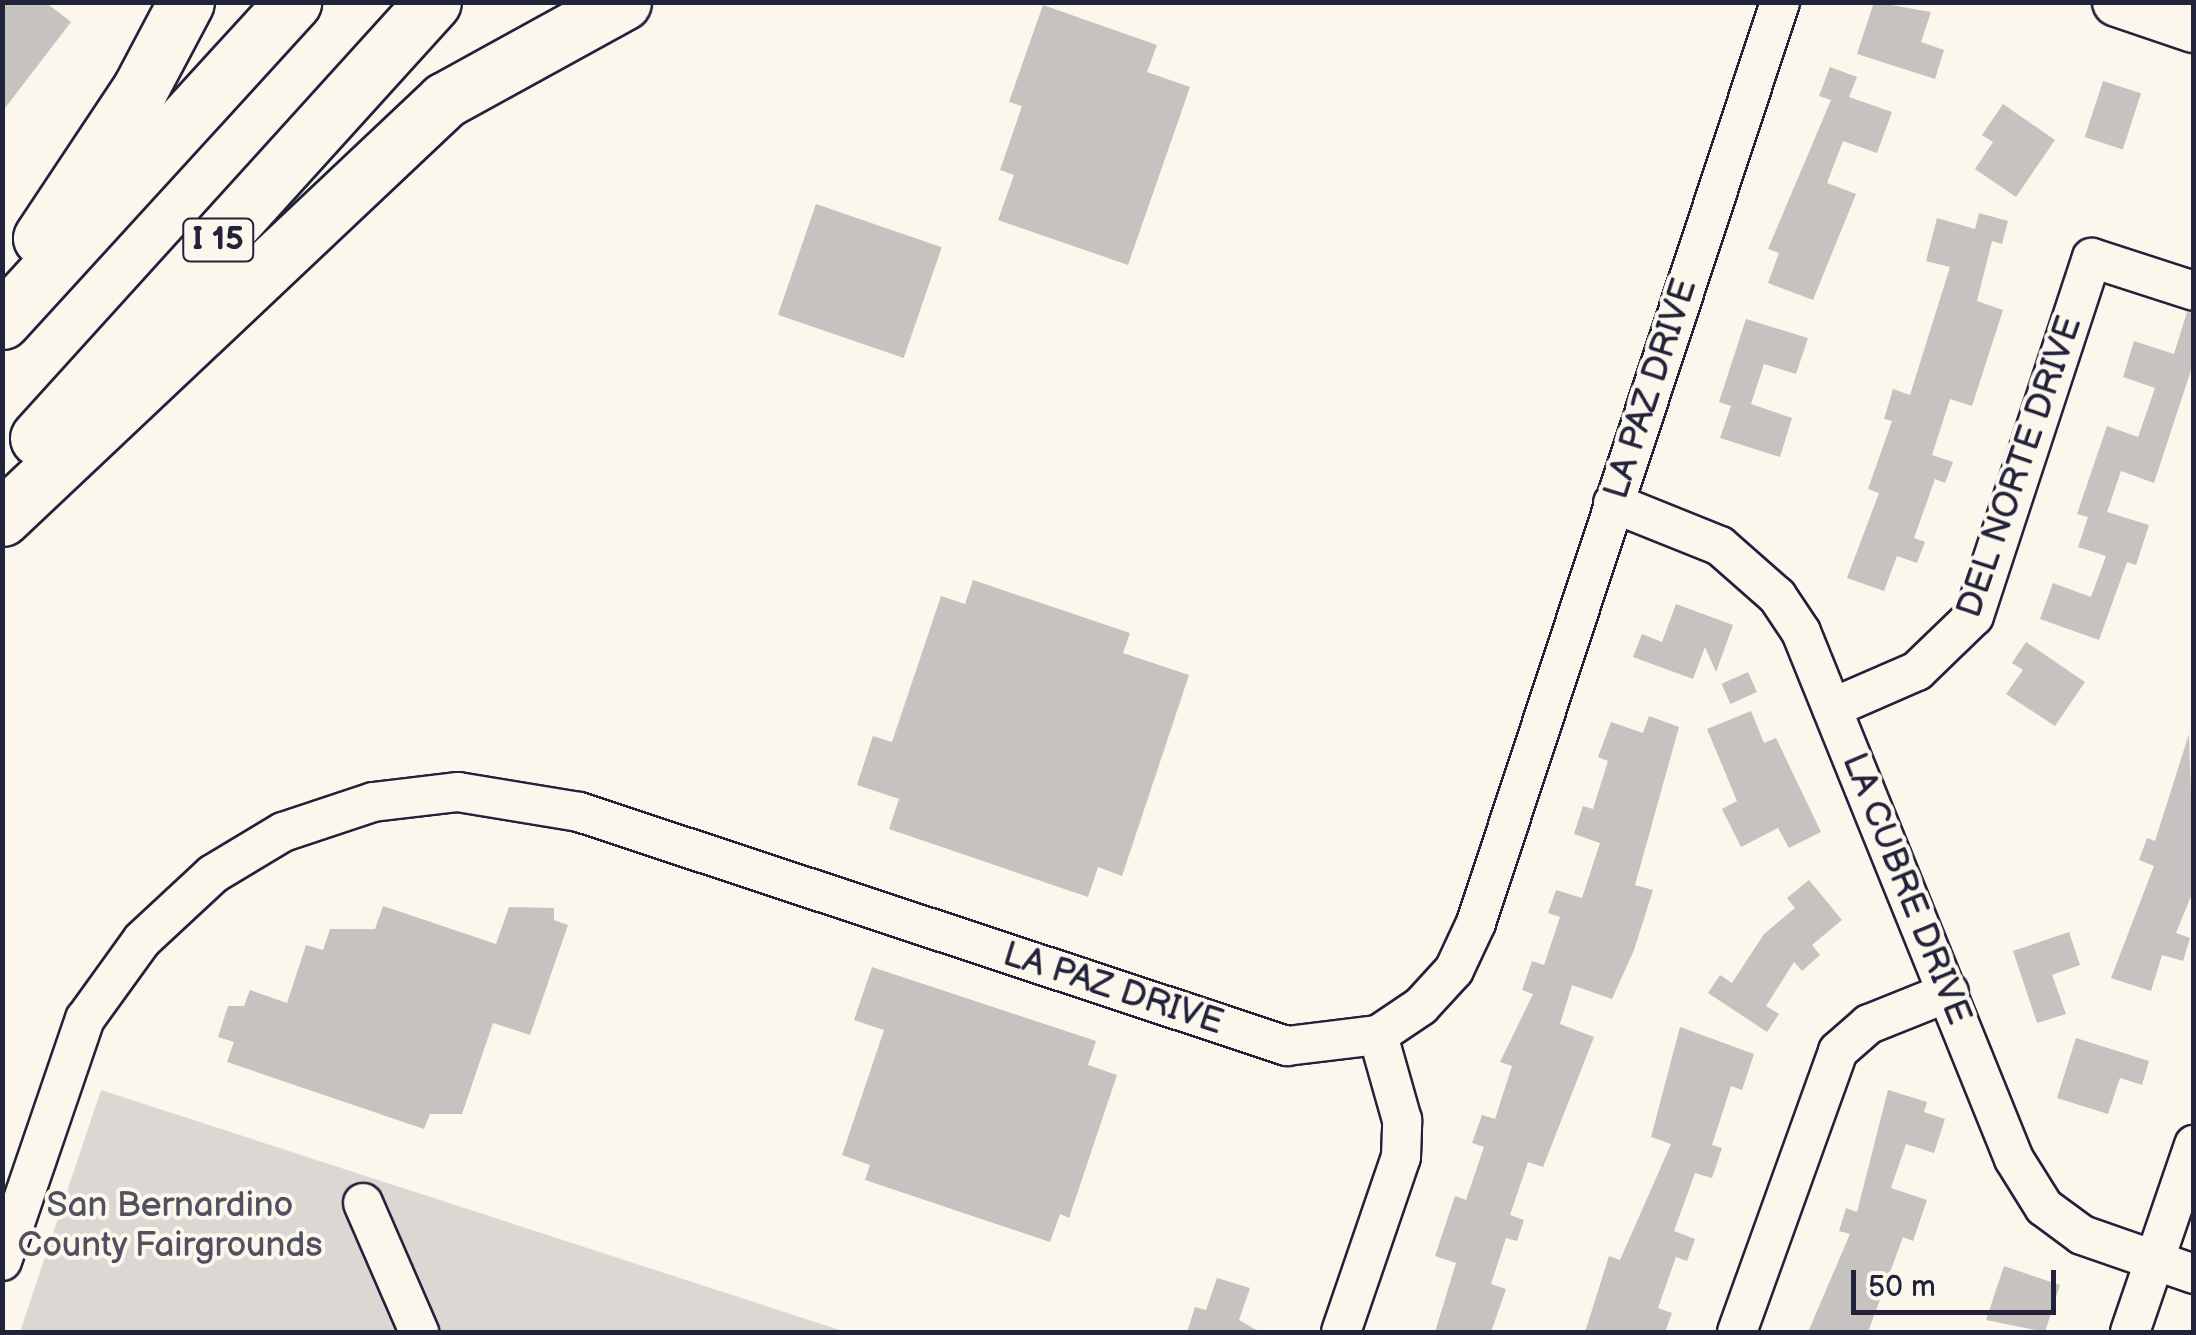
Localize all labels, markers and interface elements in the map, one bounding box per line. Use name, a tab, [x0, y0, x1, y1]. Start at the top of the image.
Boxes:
road number: I 15	[180, 213, 256, 267]
street label: LA PAZ DRIVE	[1596, 274, 1706, 504]
street label: DEL NORTE DRIVE	[1949, 311, 2091, 623]
street label: LA CUBRE DRIVE	[1832, 747, 1980, 1031]
street label: LA PAZ DRIVE	[998, 934, 1228, 1044]
park label: San Bernardino County Fairgrounds	[16, 1185, 324, 1267]
scale bar	[1856, 1250, 2061, 1312]
text: 50 m	[1868, 1269, 1936, 1305]

